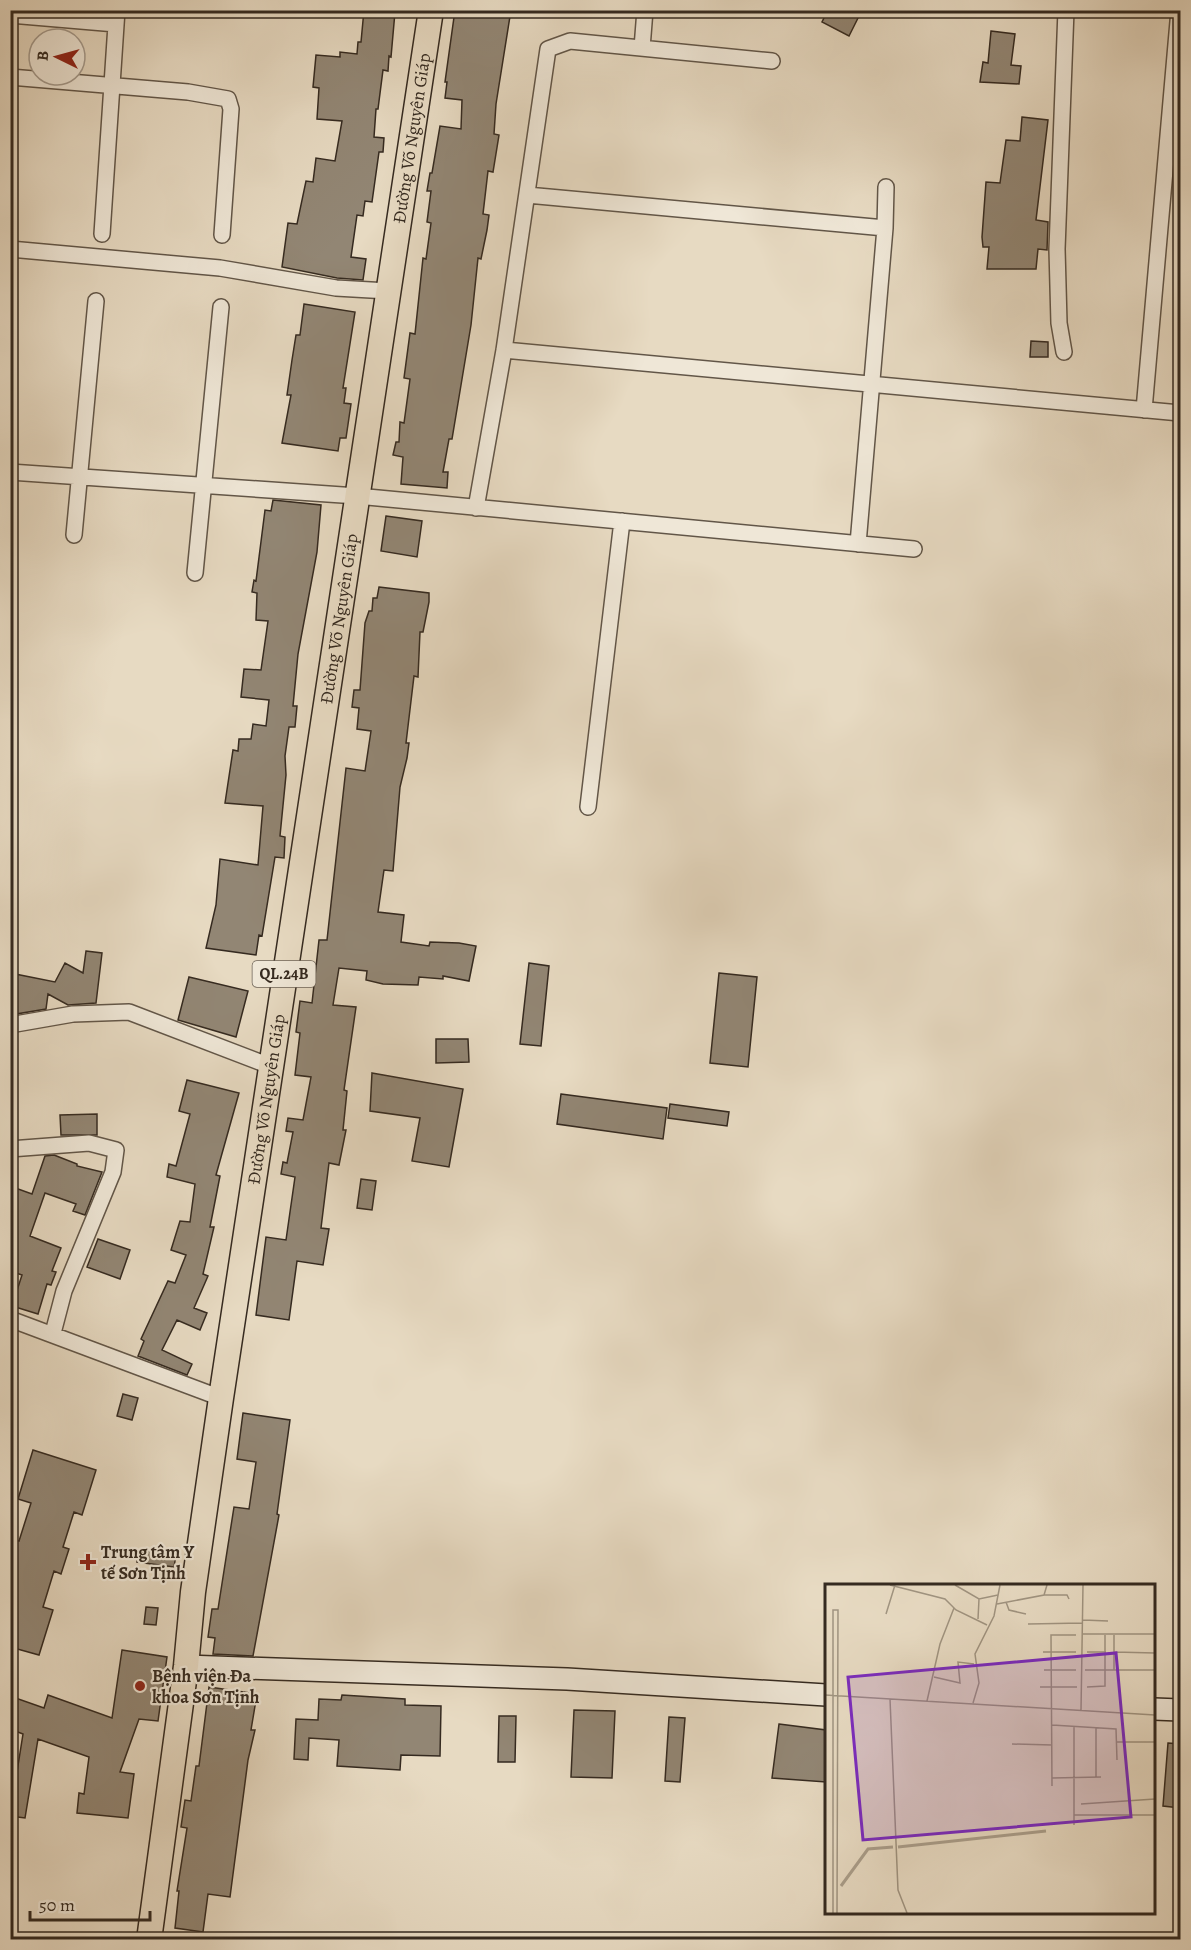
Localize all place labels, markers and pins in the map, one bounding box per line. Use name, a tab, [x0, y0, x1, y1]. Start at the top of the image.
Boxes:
place label: Trung tâm Y tế Sơn Tịnh	[101, 1540, 194, 1585]
marker: Trung tâm Y tế Sơn Tịnh	[79, 1553, 97, 1571]
place label: Bệnh viện Đa khoa Sơn Tịnh	[152, 1664, 260, 1709]
marker: Bệnh viện Đa khoa Sơn Tịnh	[133, 1679, 147, 1693]

